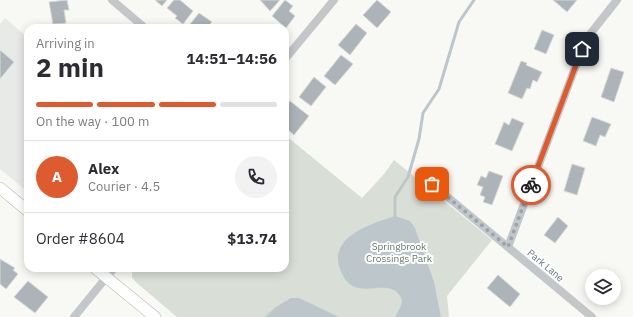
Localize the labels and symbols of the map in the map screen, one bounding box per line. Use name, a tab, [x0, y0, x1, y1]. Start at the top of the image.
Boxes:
pin	[565, 32, 599, 66]
courier	[511, 165, 551, 205]
pin	[415, 167, 449, 201]
park label: Springbrook Crossings Park	[366, 240, 433, 265]
street label: Park Lane	[525, 246, 567, 285]

